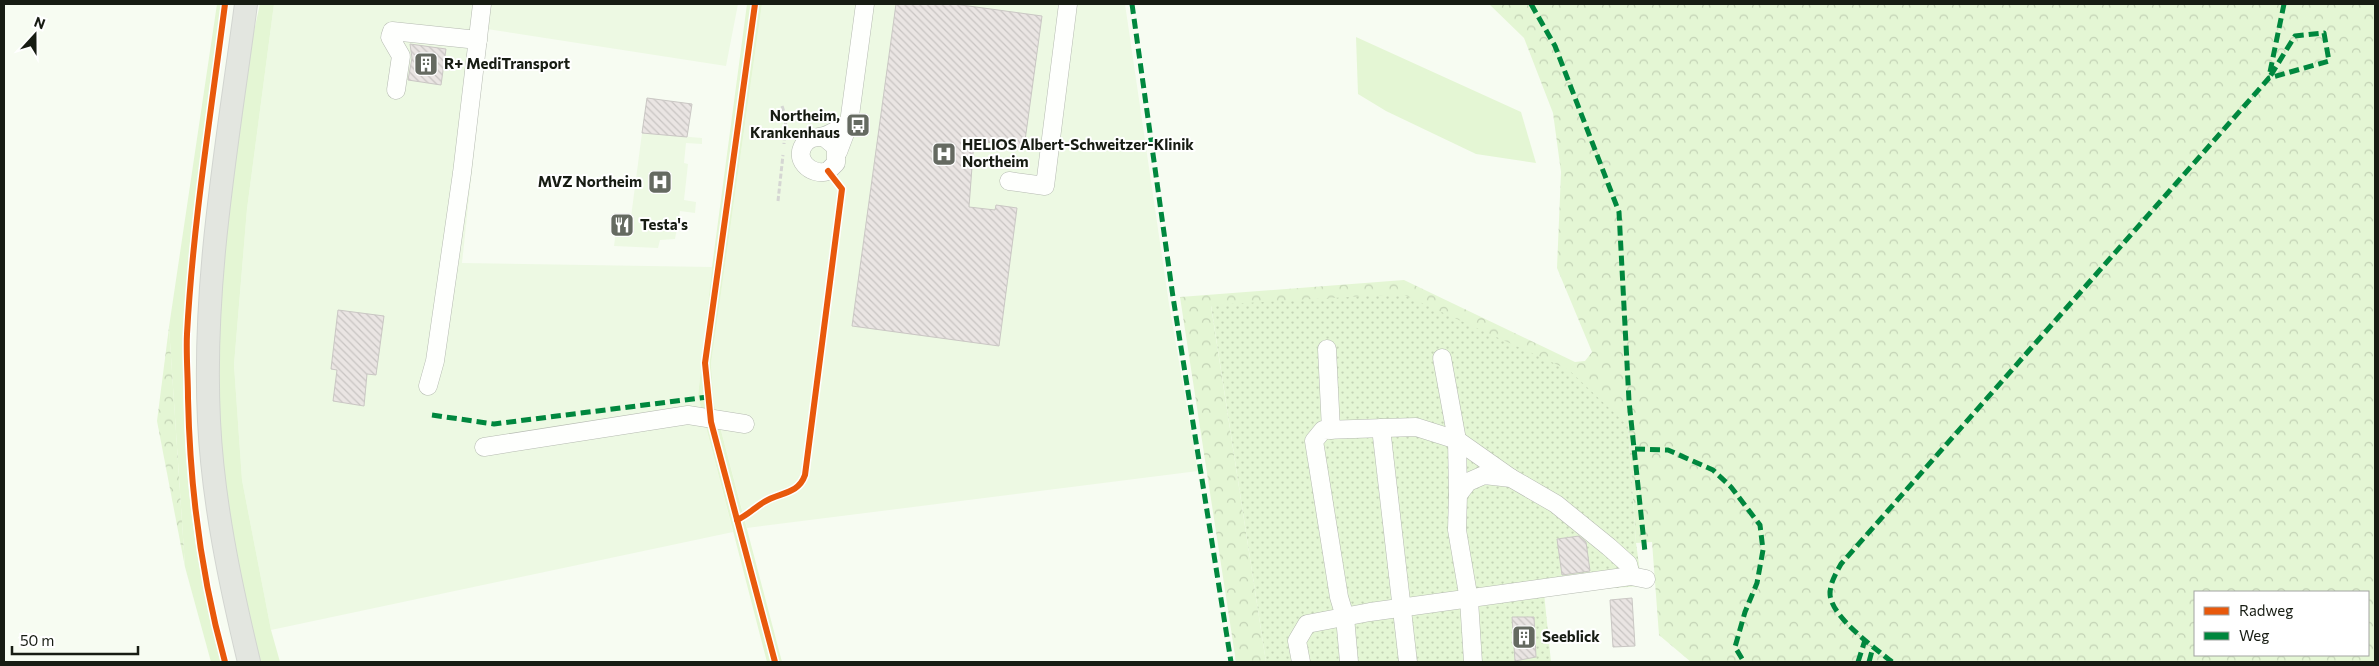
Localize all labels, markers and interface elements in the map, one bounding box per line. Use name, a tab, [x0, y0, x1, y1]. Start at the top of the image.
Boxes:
north arrow	[10, 10, 60, 60]
text: N	[32, 13, 48, 32]
building icon: R+ MediTransport	[413, 51, 439, 77]
place label: R+ MediTransport	[444, 54, 570, 72]
place label: Northeim, Krankenhaus	[750, 106, 840, 141]
bus stop icon: Northeim, Krankenhaus	[845, 112, 871, 138]
place label: HELIOS Albert-Schweitzer-Klinik Northeim	[962, 135, 1194, 170]
hospital icon: HELIOS Albert-Schweitzer-Klinik Northeim	[931, 141, 957, 167]
hospital icon: MVZ Northeim	[647, 169, 673, 195]
place label: MVZ Northeim	[538, 172, 642, 190]
restaurant icon: Testa's	[609, 212, 635, 238]
place label: Testa's	[640, 215, 688, 233]
legend	[2194, 591, 2369, 656]
text: Radweg	[2239, 601, 2293, 619]
scale bar	[12, 624, 139, 656]
building icon: Seeblick	[1511, 624, 1537, 650]
text: Weg	[2239, 626, 2269, 644]
place label: Seeblick	[1542, 627, 1600, 645]
text: 50 m	[20, 631, 54, 649]

